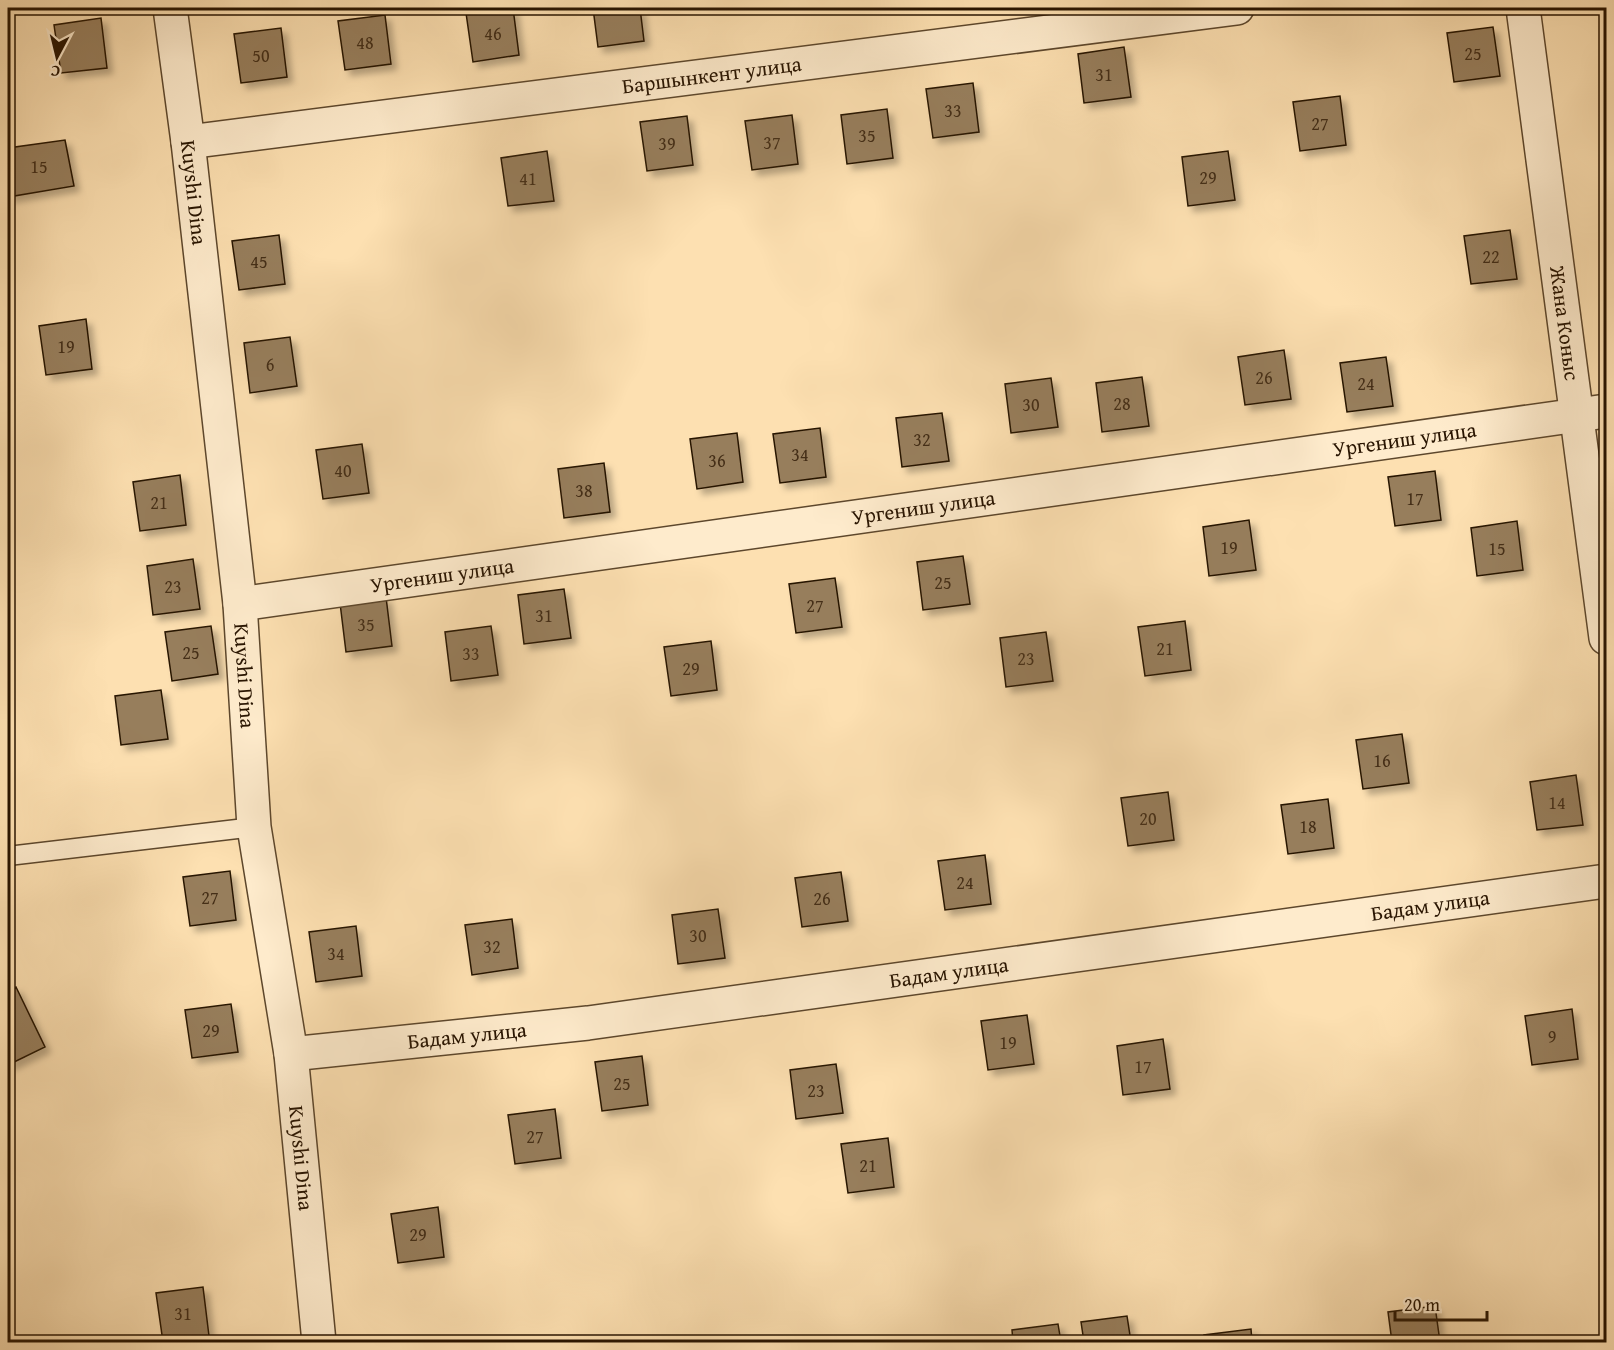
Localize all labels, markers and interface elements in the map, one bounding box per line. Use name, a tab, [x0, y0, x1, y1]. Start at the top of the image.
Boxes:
house number: 46	[484, 20, 502, 47]
north arrow	[27, 27, 87, 87]
house number: 48	[356, 29, 374, 56]
house number: 25	[1464, 40, 1482, 67]
house number: 50	[252, 42, 270, 69]
street label: Баршынкент улица	[620, 48, 803, 101]
text: С	[49, 59, 61, 84]
house number: 31	[1095, 61, 1113, 88]
house number: 33	[944, 97, 962, 124]
house number: 27	[1311, 110, 1329, 137]
house number: 35	[858, 122, 876, 149]
house number: 37	[763, 129, 781, 156]
house number: 39	[658, 130, 676, 157]
street label: Kuyshi Dina	[173, 138, 215, 247]
house number: 15	[30, 153, 48, 180]
house number: 29	[1199, 164, 1217, 191]
house number: 41	[519, 165, 537, 192]
house number: 22	[1482, 243, 1500, 270]
house number: 45	[250, 248, 268, 275]
street label: Жана Коныс	[1542, 263, 1588, 382]
house number: 19	[57, 333, 75, 360]
house number: 6	[266, 351, 274, 378]
house number: 26	[1255, 364, 1273, 391]
house number: 24	[1357, 370, 1375, 397]
house number: 28	[1113, 390, 1131, 417]
house number: 30	[1022, 391, 1040, 418]
street label: Ургениш улица	[1330, 414, 1478, 464]
house number: 32	[913, 426, 931, 453]
house number: 34	[791, 441, 809, 468]
house number: 36	[708, 447, 726, 474]
house number: 40	[334, 457, 352, 484]
house number: 38	[575, 477, 593, 504]
street label: Ургениш улица	[849, 481, 997, 532]
house number: 17	[1406, 485, 1424, 512]
house number: 21	[150, 489, 168, 516]
house number: 19	[1220, 534, 1238, 561]
house number: 15	[1488, 535, 1506, 562]
street label: Ургениш улица	[368, 549, 516, 600]
house number: 25	[934, 569, 952, 596]
house number: 23	[164, 573, 182, 600]
house number: 27	[806, 592, 824, 619]
house number: 31	[535, 602, 553, 629]
house number: 35	[357, 611, 375, 638]
street label: Kuyshi Dina	[226, 622, 264, 729]
house number: 21	[1156, 635, 1174, 662]
house number: 25	[182, 639, 200, 666]
house number: 33	[462, 640, 480, 667]
house number: 23	[1017, 645, 1035, 672]
house number: 29	[682, 655, 700, 682]
house number: 16	[1373, 747, 1391, 774]
house number: 14	[1548, 789, 1566, 816]
house number: 20	[1139, 805, 1157, 832]
house number: 18	[1299, 813, 1317, 840]
house number: 24	[956, 869, 974, 896]
street label: Бадам улица	[1369, 881, 1492, 929]
house number: 27	[201, 884, 219, 911]
house number: 26	[813, 885, 831, 912]
house number: 30	[689, 922, 707, 949]
house number: 32	[483, 933, 501, 960]
house number: 34	[327, 940, 345, 967]
street label: Бадам улица	[887, 949, 1010, 996]
street label: Бадам улица	[406, 1013, 528, 1057]
house number: 29	[202, 1017, 220, 1044]
house number: 9	[1548, 1023, 1556, 1050]
house number: 19	[999, 1029, 1017, 1056]
house number: 17	[1134, 1053, 1152, 1080]
house number: 25	[613, 1070, 631, 1097]
house number: 23	[807, 1077, 825, 1104]
street label: Kuyshi Dina	[281, 1104, 322, 1212]
house number: 27	[526, 1123, 544, 1150]
house number: 21	[859, 1152, 877, 1179]
house number: 29	[409, 1221, 427, 1248]
scale bar	[1395, 1284, 1486, 1322]
text: 20 m	[1404, 1291, 1440, 1318]
house number: 31	[174, 1300, 192, 1327]

